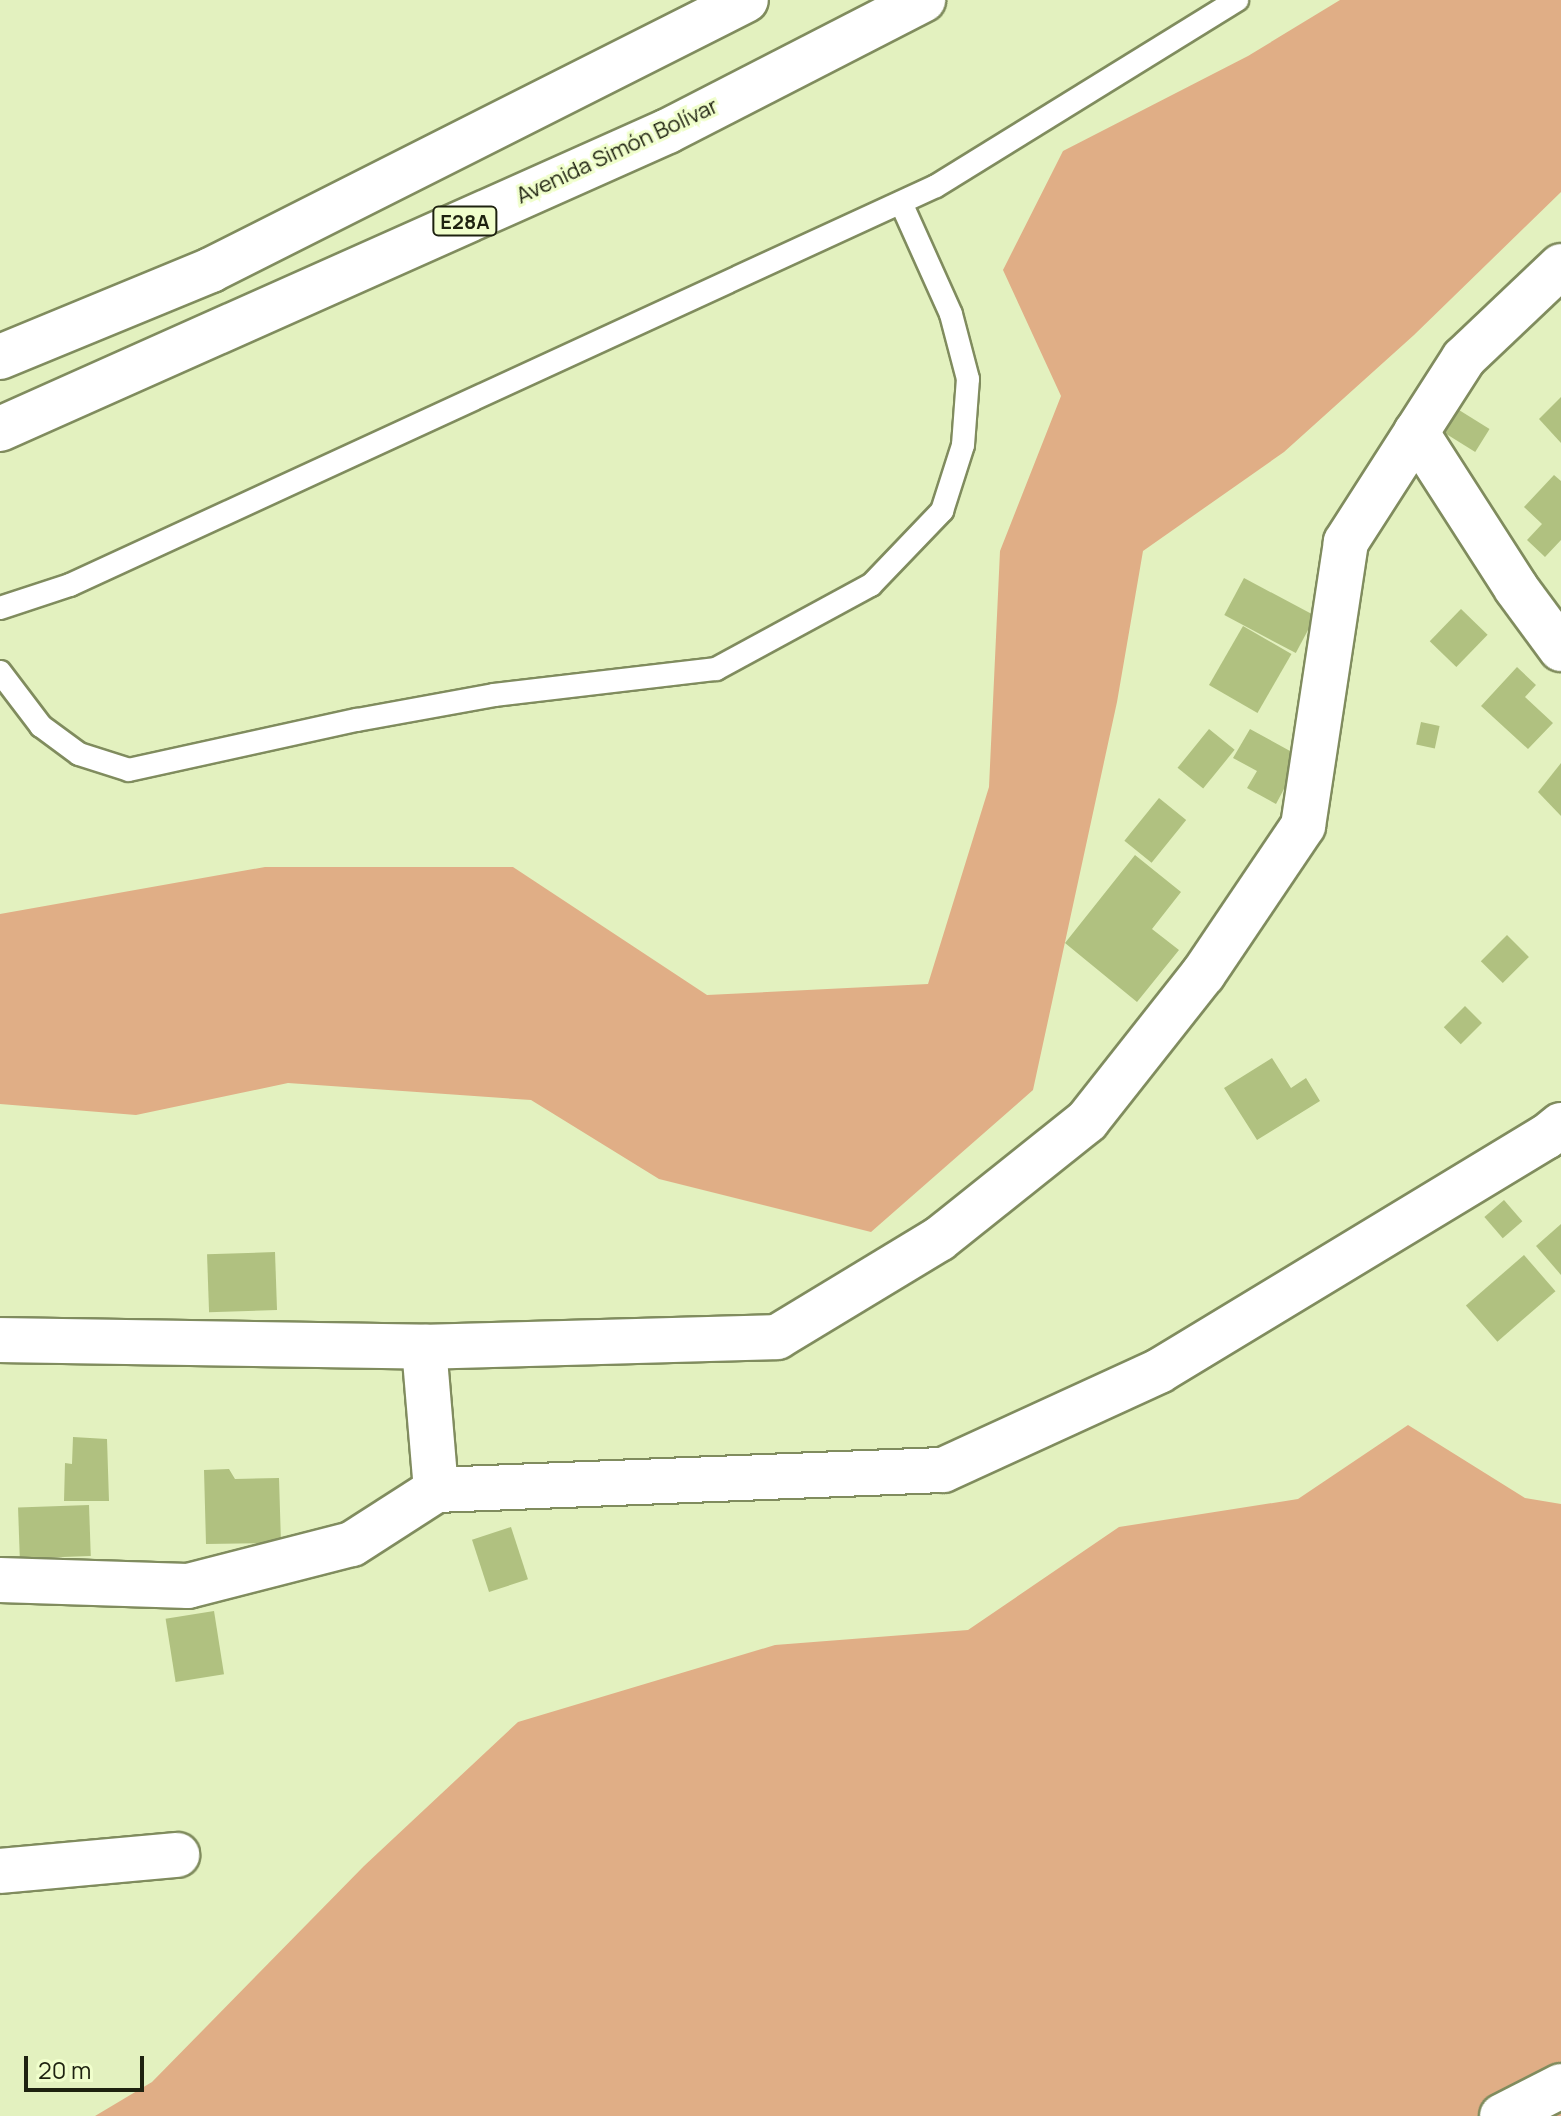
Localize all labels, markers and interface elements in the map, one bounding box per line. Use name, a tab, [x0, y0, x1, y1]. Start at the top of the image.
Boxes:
street label: Avenida Simón Bolívar	[512, 93, 722, 209]
road number: E28A	[431, 205, 499, 237]
scale bar	[28, 2040, 148, 2090]
text: 20 m	[38, 2053, 91, 2086]

